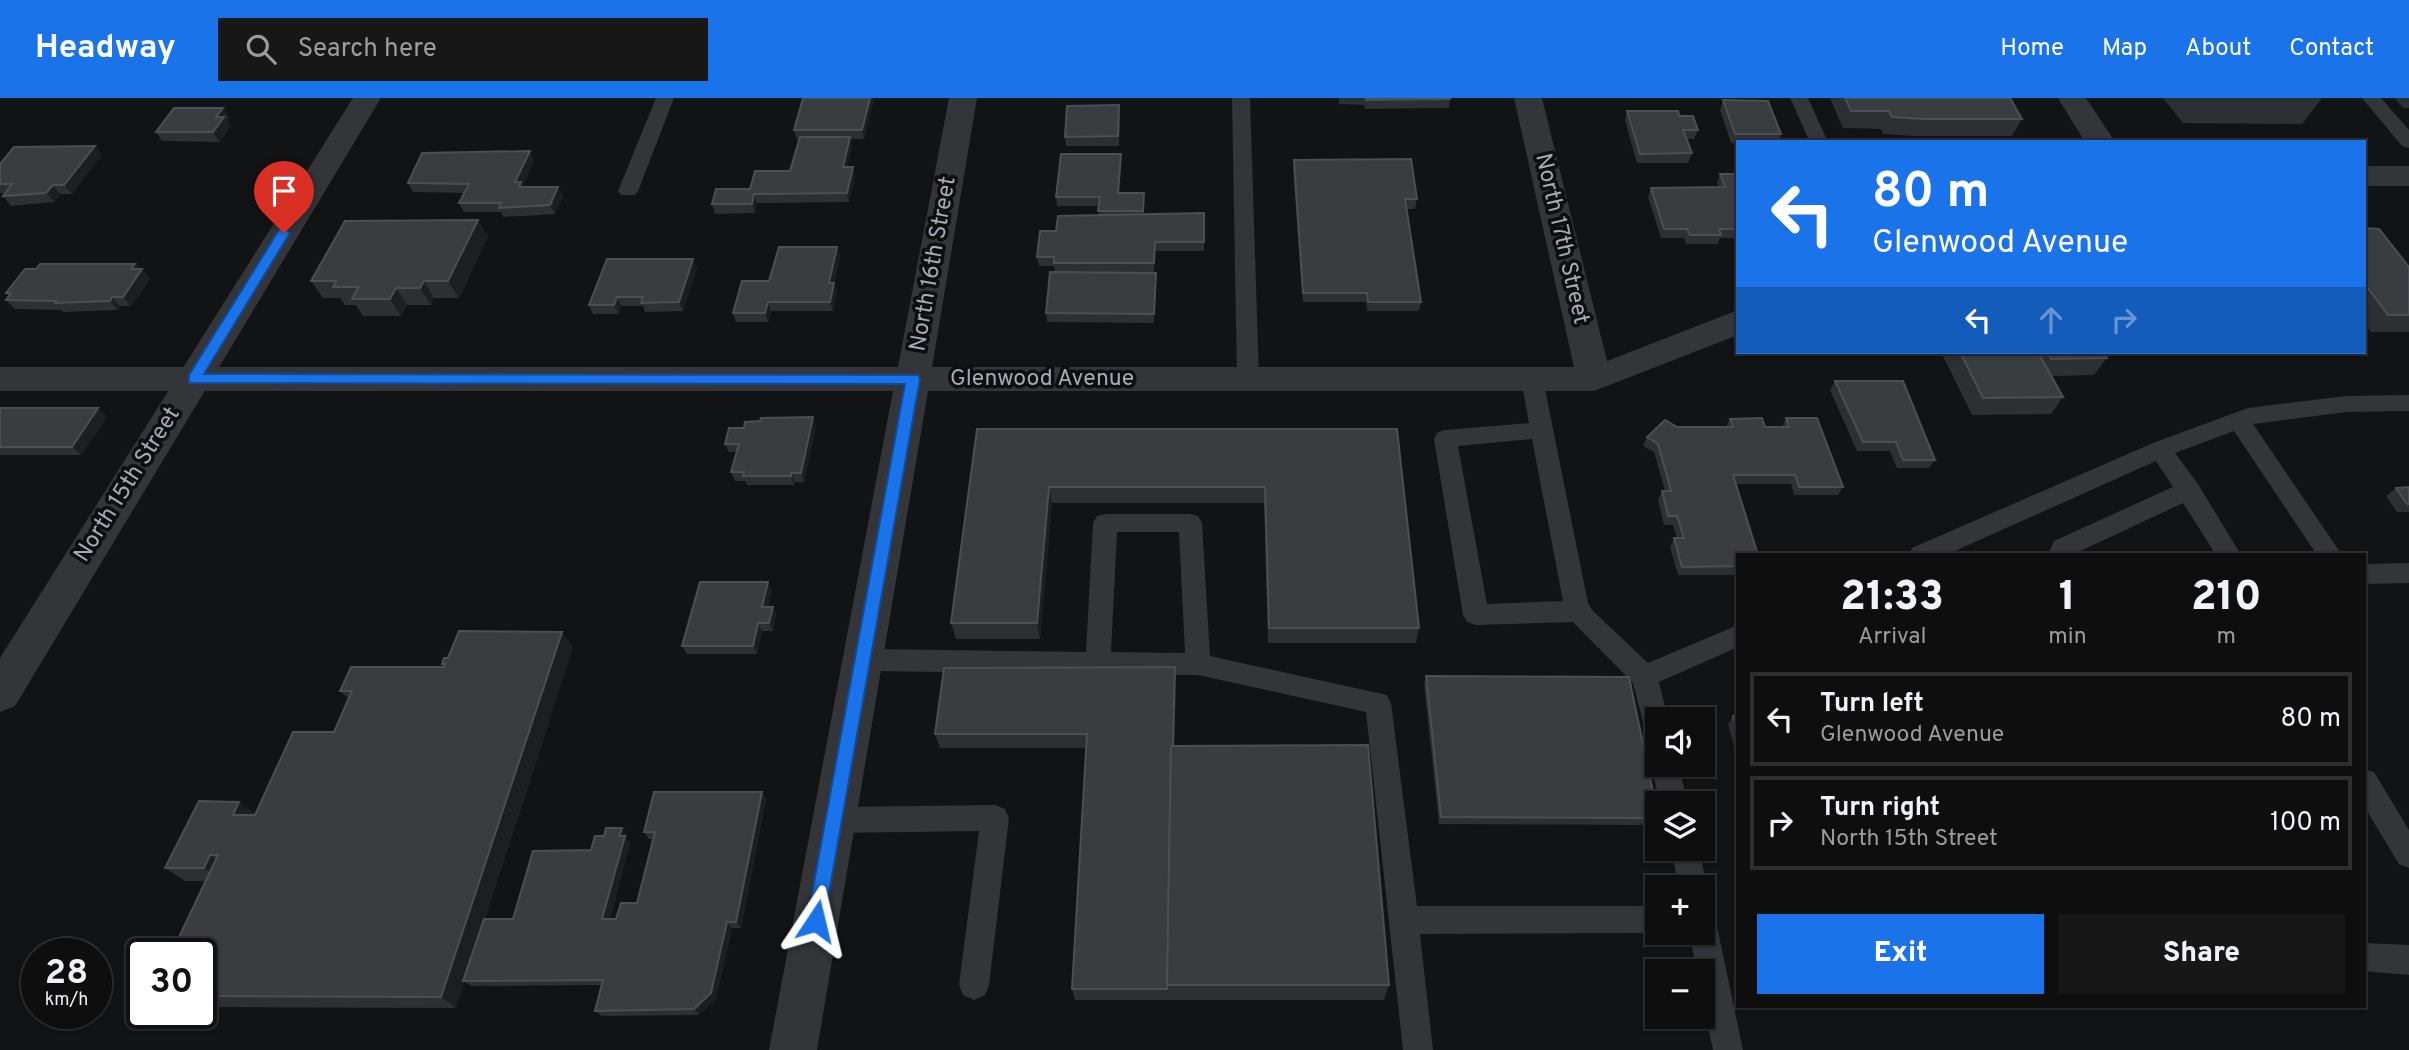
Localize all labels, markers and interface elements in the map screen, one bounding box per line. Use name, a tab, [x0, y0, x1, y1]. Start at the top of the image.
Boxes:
search box	[218, 18, 708, 81]
text: Headway	[35, 28, 176, 70]
icon: search	[242, 30, 280, 68]
text: Search here	[298, 33, 437, 66]
text: Home	[2000, 34, 2064, 64]
text: Map	[2102, 34, 2147, 64]
text: About	[2185, 34, 2251, 64]
text: Contact	[2289, 34, 2374, 64]
street label: North 17th Street	[1527, 151, 1595, 327]
pin	[254, 161, 314, 233]
text: 80 m	[1872, 163, 1989, 225]
icon: left	[1757, 168, 1848, 259]
icon: arrive	[265, 172, 303, 210]
street label: North 16th Street	[904, 174, 964, 354]
text: Glenwood Avenue	[1872, 224, 2128, 264]
icon: left	[1959, 301, 1997, 339]
icon: ahead	[2032, 301, 2070, 339]
icon: right	[2105, 301, 2143, 339]
street label: Glenwood Avenue	[950, 365, 1134, 394]
street label: North 15th Street	[69, 402, 187, 568]
text: 21:33	[1840, 572, 1944, 625]
text: 1	[2059, 572, 2076, 625]
text: 210	[2191, 572, 2262, 625]
text: Arrival	[1858, 623, 1926, 652]
text: min	[2048, 623, 2087, 652]
text: m	[2217, 623, 2236, 652]
text: Turn left	[1820, 688, 1924, 721]
icon: left	[1761, 700, 1799, 738]
text: 80 m	[2281, 703, 2341, 736]
map controls	[1645, 707, 1715, 1029]
button: sound	[1645, 707, 1715, 777]
text: Glenwood Avenue	[1820, 721, 2004, 750]
button: layers	[1645, 791, 1715, 861]
text: Turn right	[1820, 792, 1940, 825]
icon: right	[1761, 804, 1799, 842]
text: 100 m	[2270, 807, 2341, 840]
text: North 15th Street	[1820, 825, 1998, 854]
button: +	[1645, 875, 1715, 945]
position arrow	[779, 884, 853, 958]
button: Exit	[1757, 914, 2044, 994]
button: Share	[2058, 914, 2345, 994]
speed limit sign: 30	[126, 938, 217, 1029]
text: 28	[45, 952, 88, 996]
button: −	[1645, 959, 1715, 1029]
text: km/h	[45, 989, 88, 1012]

